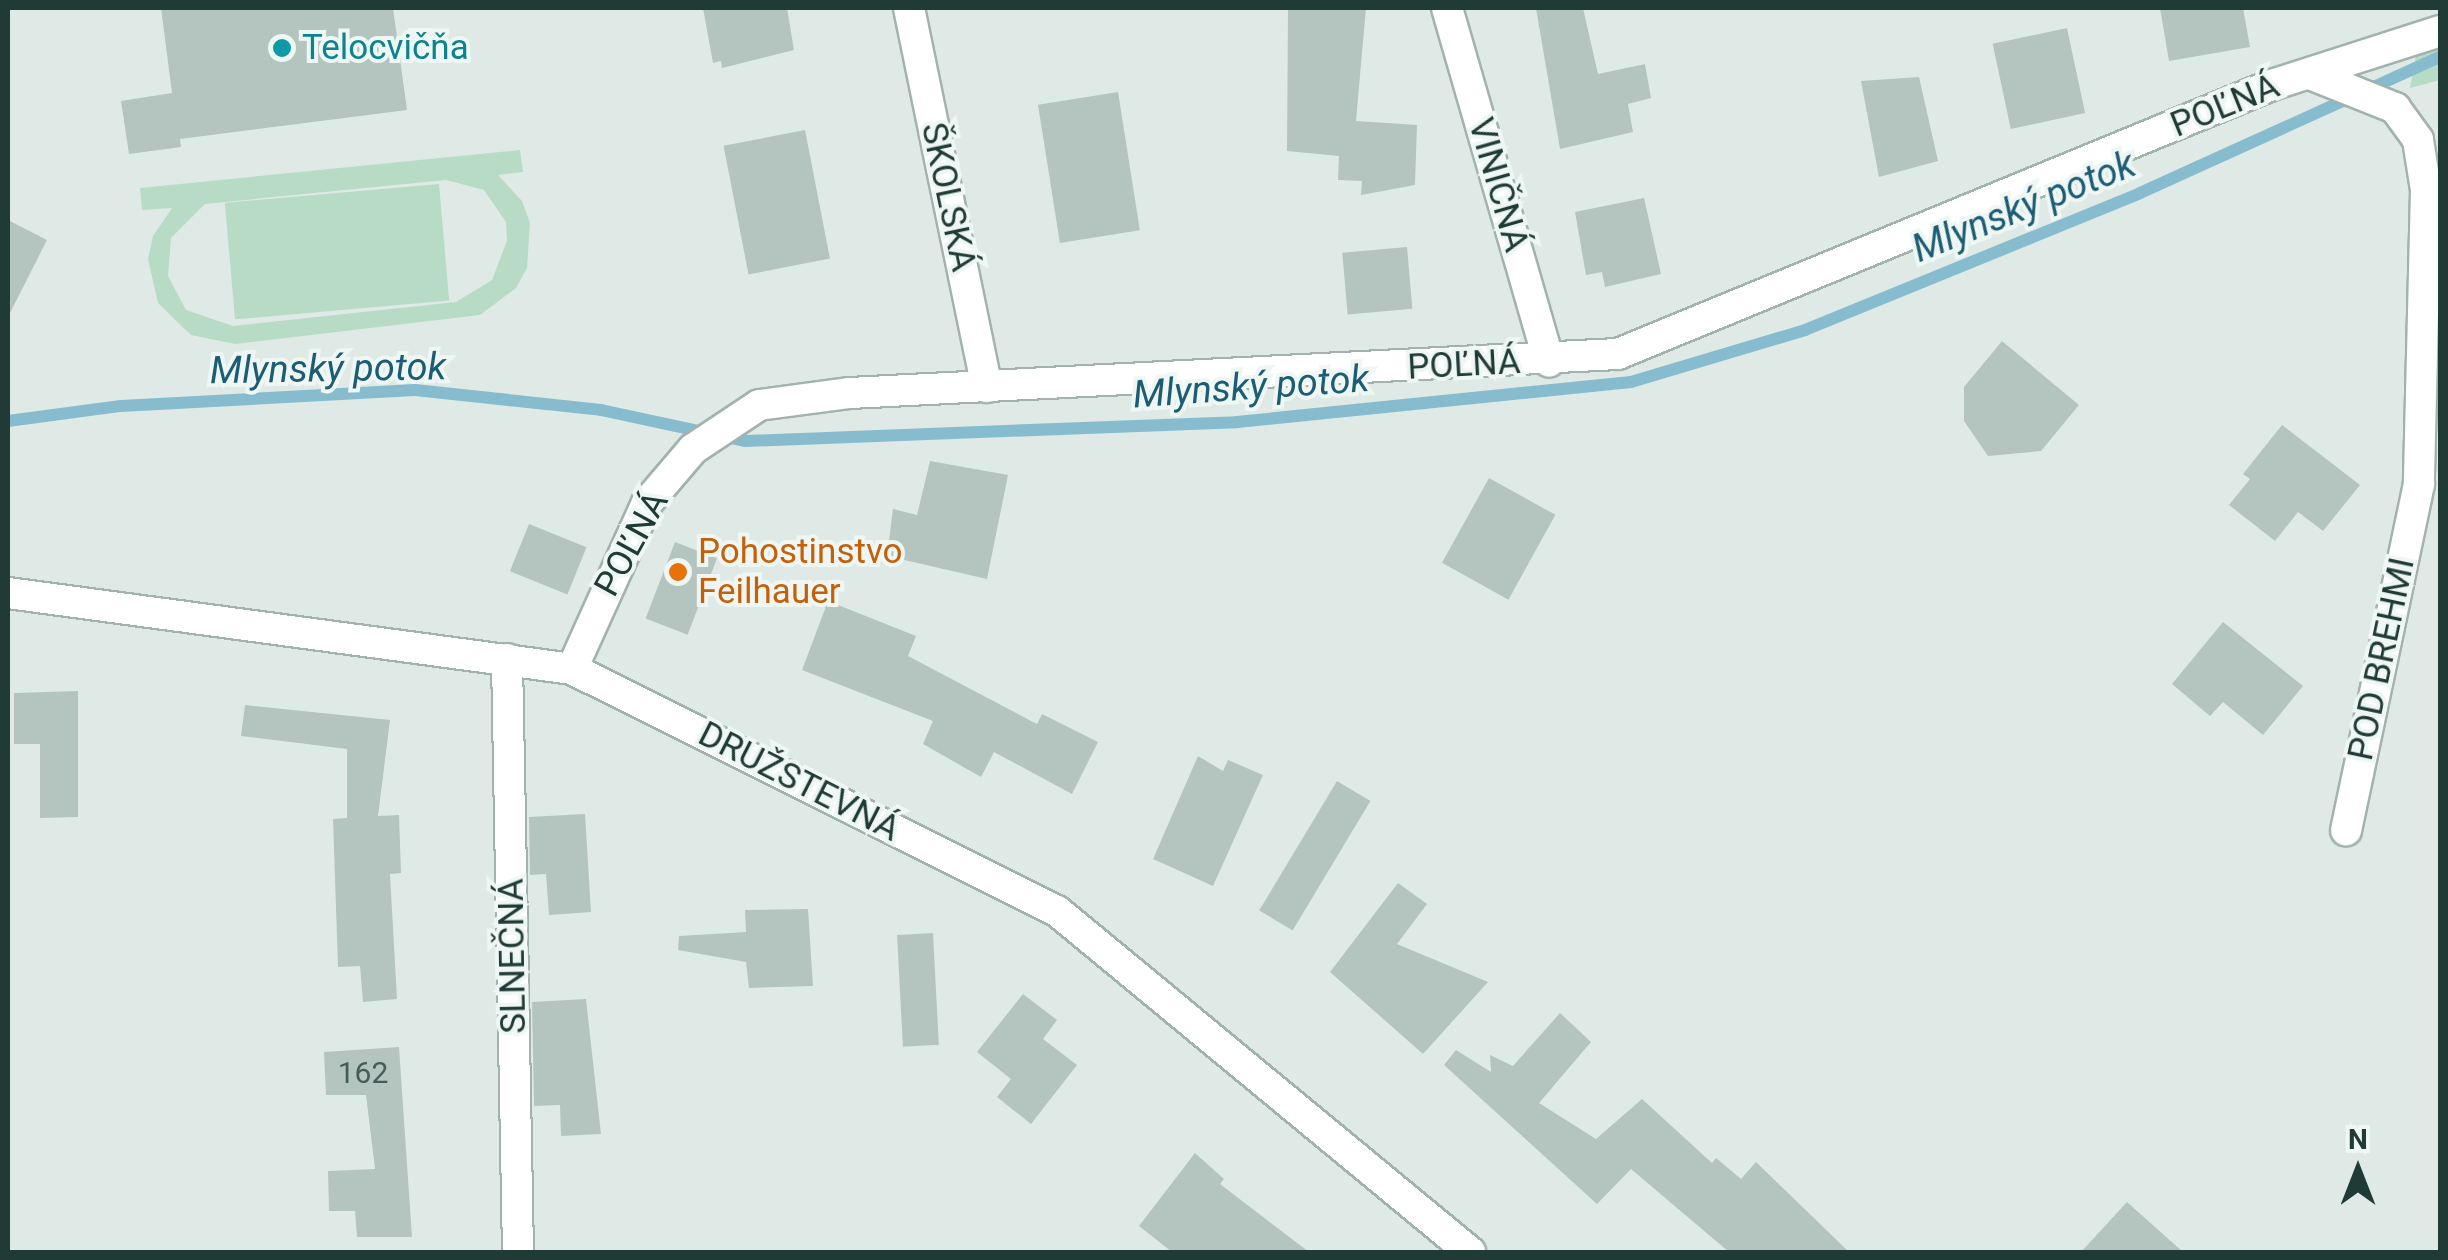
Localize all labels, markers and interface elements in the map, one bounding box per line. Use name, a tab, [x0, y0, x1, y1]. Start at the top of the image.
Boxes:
place label: Telocvičňa	[302, 27, 469, 69]
marker: Telocvičňa	[271, 37, 293, 59]
street label: POĽNÁ	[2165, 65, 2285, 147]
street label: VINIČNÁ	[1459, 113, 1537, 257]
street label: ŠKOLSKÁ	[912, 119, 984, 275]
water label: Mlynský potok	[1906, 142, 2142, 272]
street label: POĽNÁ	[1406, 341, 1522, 389]
water label: Mlynský potok	[209, 344, 447, 394]
water label: Mlynský potok	[1131, 356, 1371, 418]
street label: POĽNÁ	[586, 484, 678, 604]
place label: Pohostinstvo Feilhauer	[698, 531, 903, 613]
street label: POD BREHMI	[2340, 554, 2424, 764]
marker: Pohostinstvo Feilhauer	[667, 561, 689, 583]
street label: DRUŽSTEVNÁ	[691, 713, 907, 851]
street label: SLNEČNÁ	[491, 878, 535, 1034]
house number: 162	[338, 1055, 388, 1091]
north arrow	[2308, 1120, 2408, 1220]
text: N	[2348, 1123, 2368, 1156]

